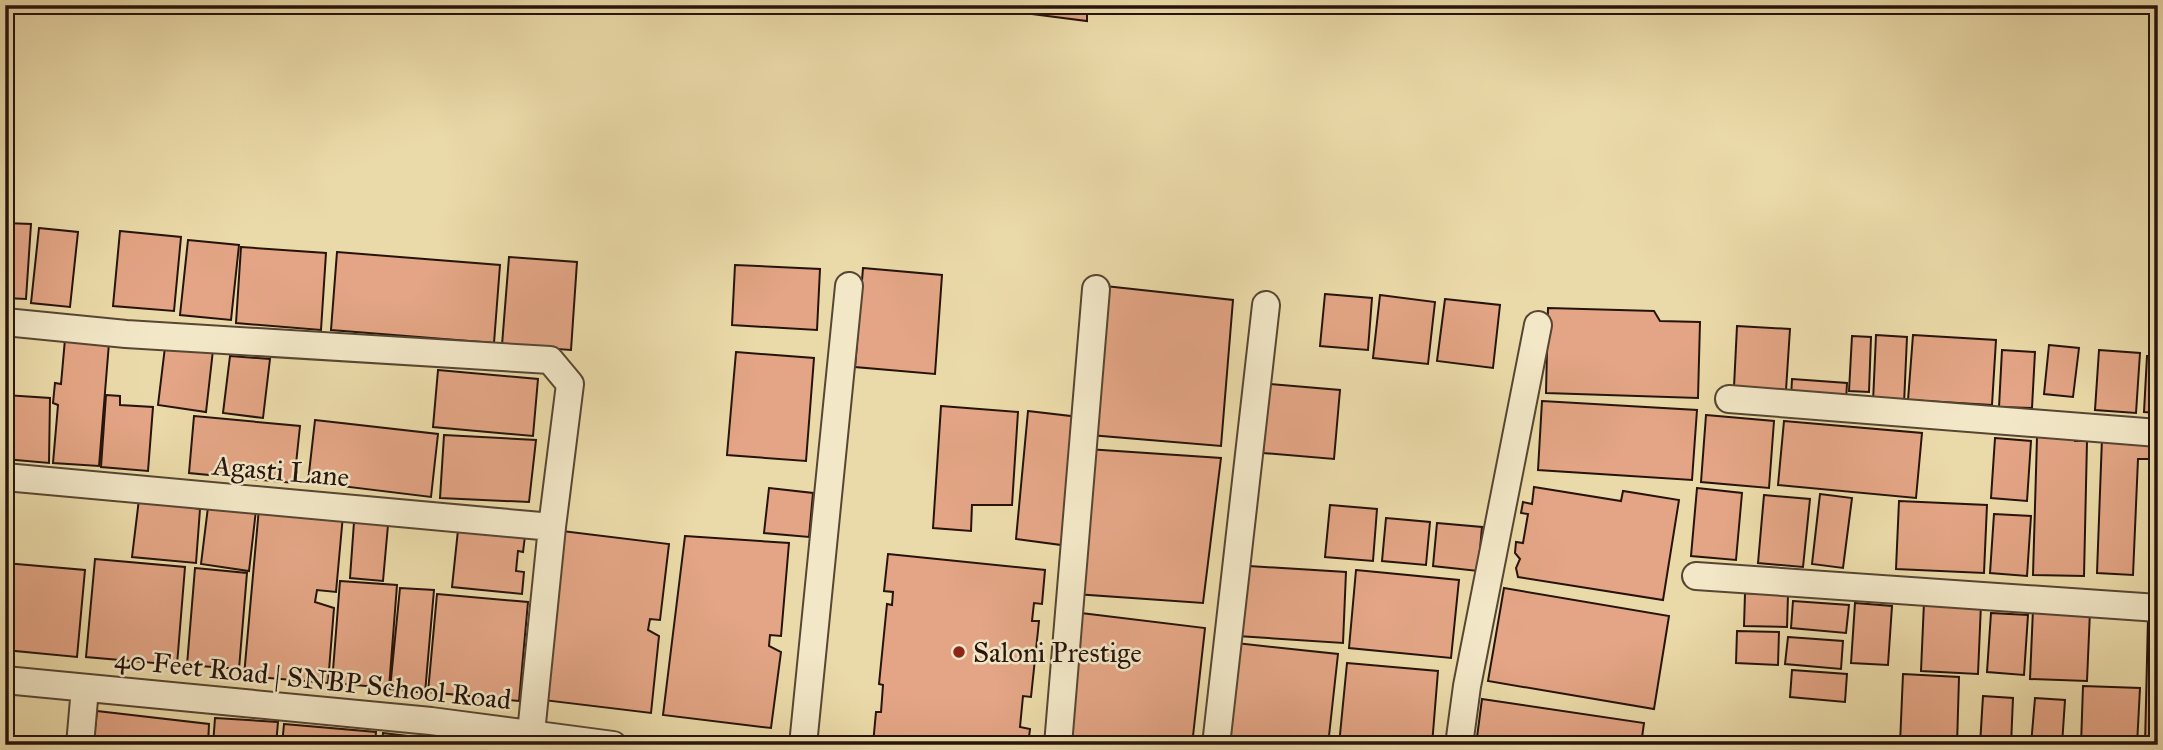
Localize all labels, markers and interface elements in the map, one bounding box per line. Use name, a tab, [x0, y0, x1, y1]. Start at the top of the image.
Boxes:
street label: Agasti Lane	[210, 448, 351, 494]
place label: Saloni Prestige	[973, 635, 1142, 670]
street label: 40 Feet Road | SNBP School Road	[113, 641, 513, 717]
marker: Saloni Prestige	[951, 644, 967, 660]

